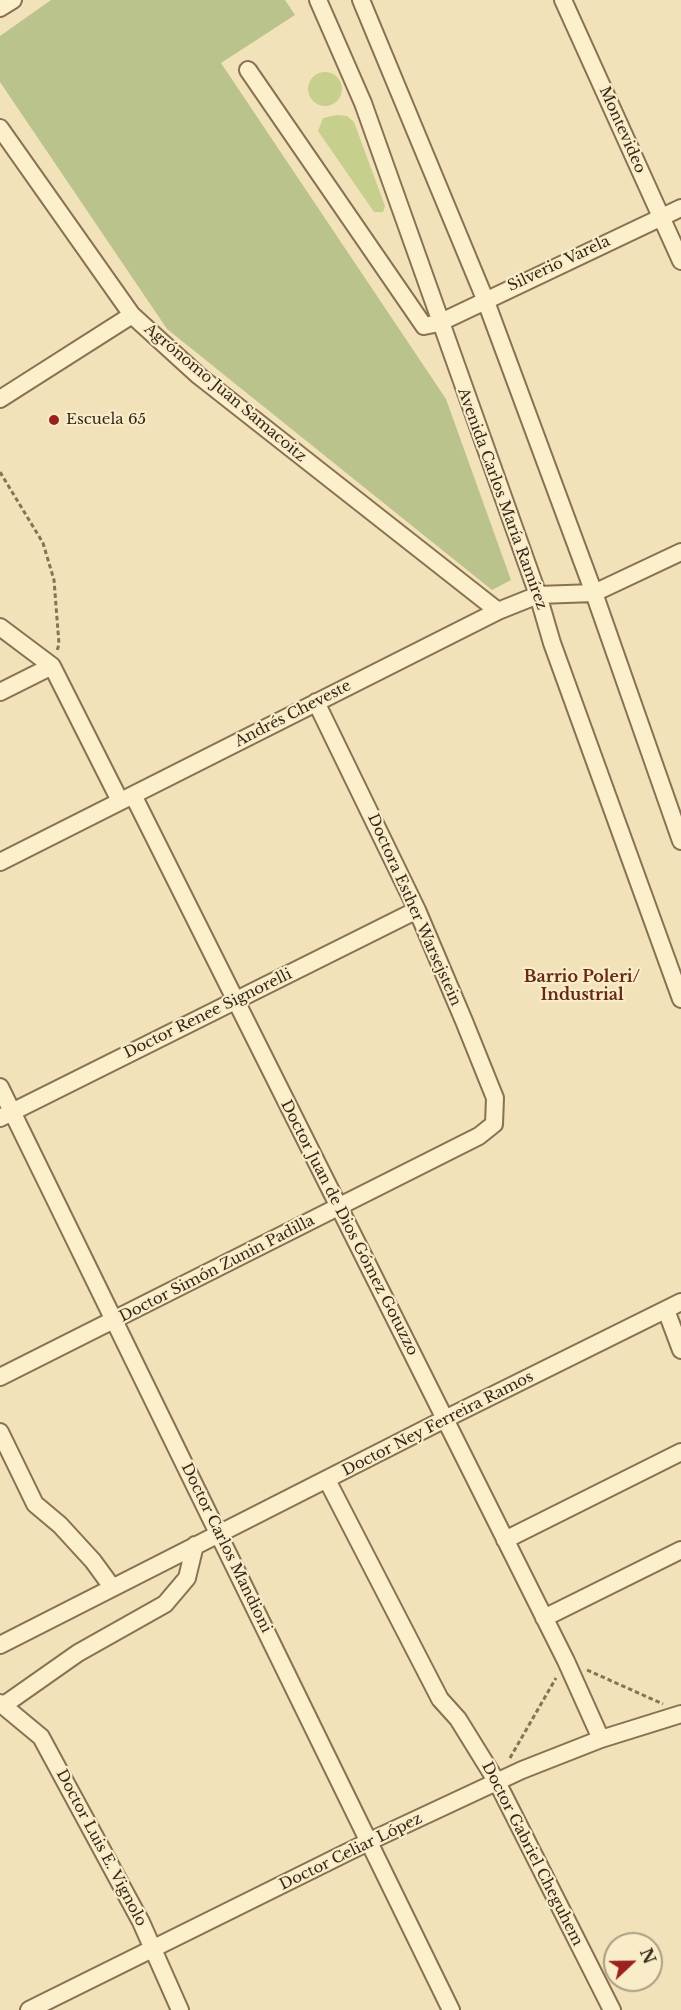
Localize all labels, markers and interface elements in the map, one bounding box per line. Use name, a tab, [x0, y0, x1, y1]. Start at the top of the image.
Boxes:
street label: Montevideo	[595, 84, 649, 176]
street label: Silverio Varela	[505, 232, 613, 296]
street label: Agrónomo Juan Samacoitz	[140, 320, 310, 466]
street label: Avenida Carlos María Ramírez	[453, 386, 551, 612]
place label: Escuela 65	[66, 411, 146, 429]
marker: Escuela 65	[47, 413, 61, 427]
street label: Andrés Cheveste	[232, 677, 354, 751]
street label: Doctora Esther Warsejstein	[363, 811, 465, 1009]
street label: Doctor Renee Signorelli	[121, 965, 295, 1063]
district label: Barrio Poleri/ Industrial	[524, 967, 640, 1005]
street label: Doctor Juan de Dios Gómez Gotuzzo	[276, 1097, 422, 1359]
street label: Doctor Simón Zunin Padilla	[116, 1212, 318, 1326]
street label: Doctor Ney Ferreira Ramos	[339, 1368, 537, 1480]
street label: Doctor Carlos Mandioni	[177, 1460, 275, 1636]
street label: Doctor Gabriel Cheguhem	[478, 1759, 586, 1949]
street label: Doctor Luis E. Vignolo	[52, 1767, 150, 1929]
street label: Doctor Celiar López	[277, 1810, 425, 1894]
north arrow	[603, 1932, 663, 1992]
text: N	[636, 1945, 660, 1967]

